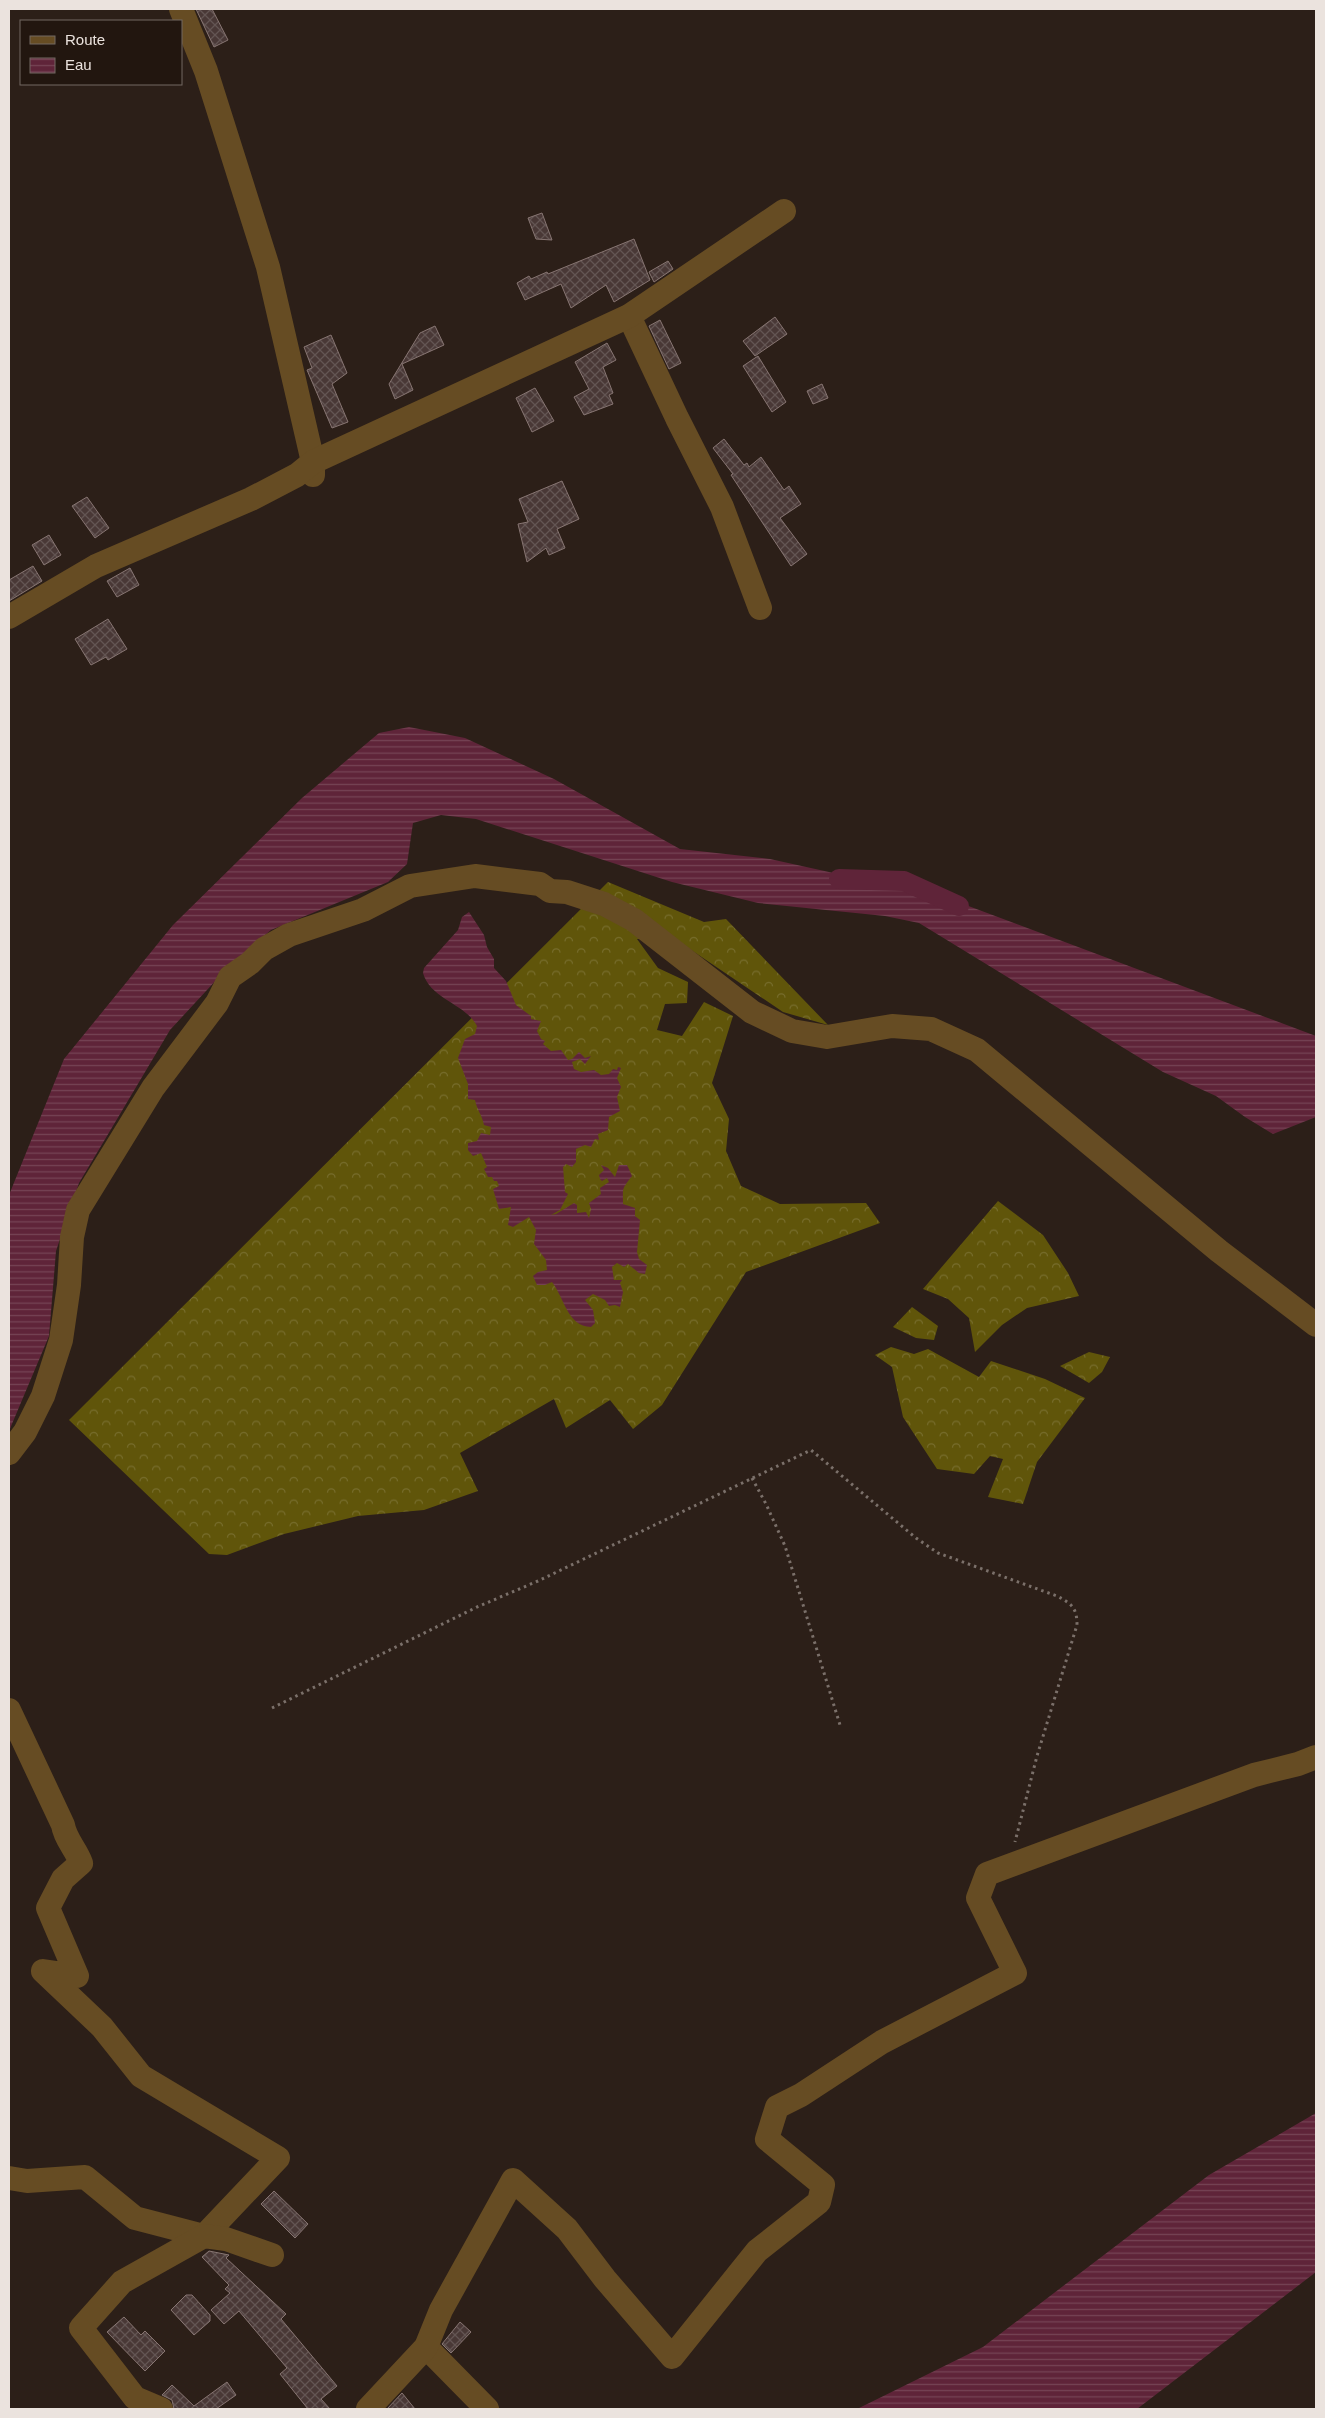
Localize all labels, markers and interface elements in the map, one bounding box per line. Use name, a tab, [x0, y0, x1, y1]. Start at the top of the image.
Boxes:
legend	[20, 20, 182, 85]
text: Route	[65, 31, 105, 48]
text: Eau	[65, 56, 92, 73]

